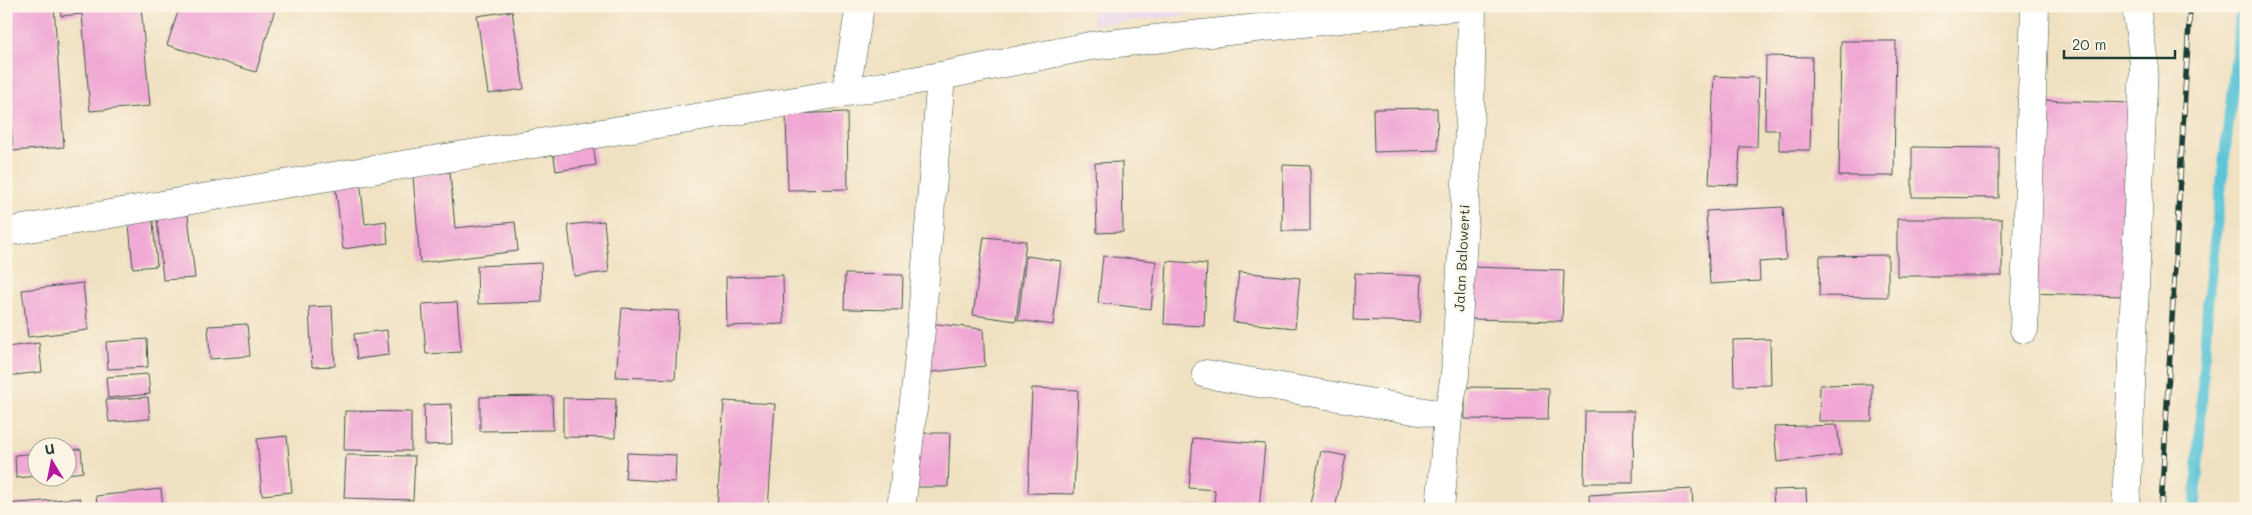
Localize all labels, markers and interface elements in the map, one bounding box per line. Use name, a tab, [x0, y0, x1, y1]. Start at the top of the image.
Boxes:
scale bar	[2064, 28, 2176, 60]
text: 20 m	[2072, 34, 2106, 54]
street label: Jalan Balowerti	[1449, 204, 1474, 312]
north arrow	[28, 438, 78, 488]
text: U	[43, 438, 56, 459]

